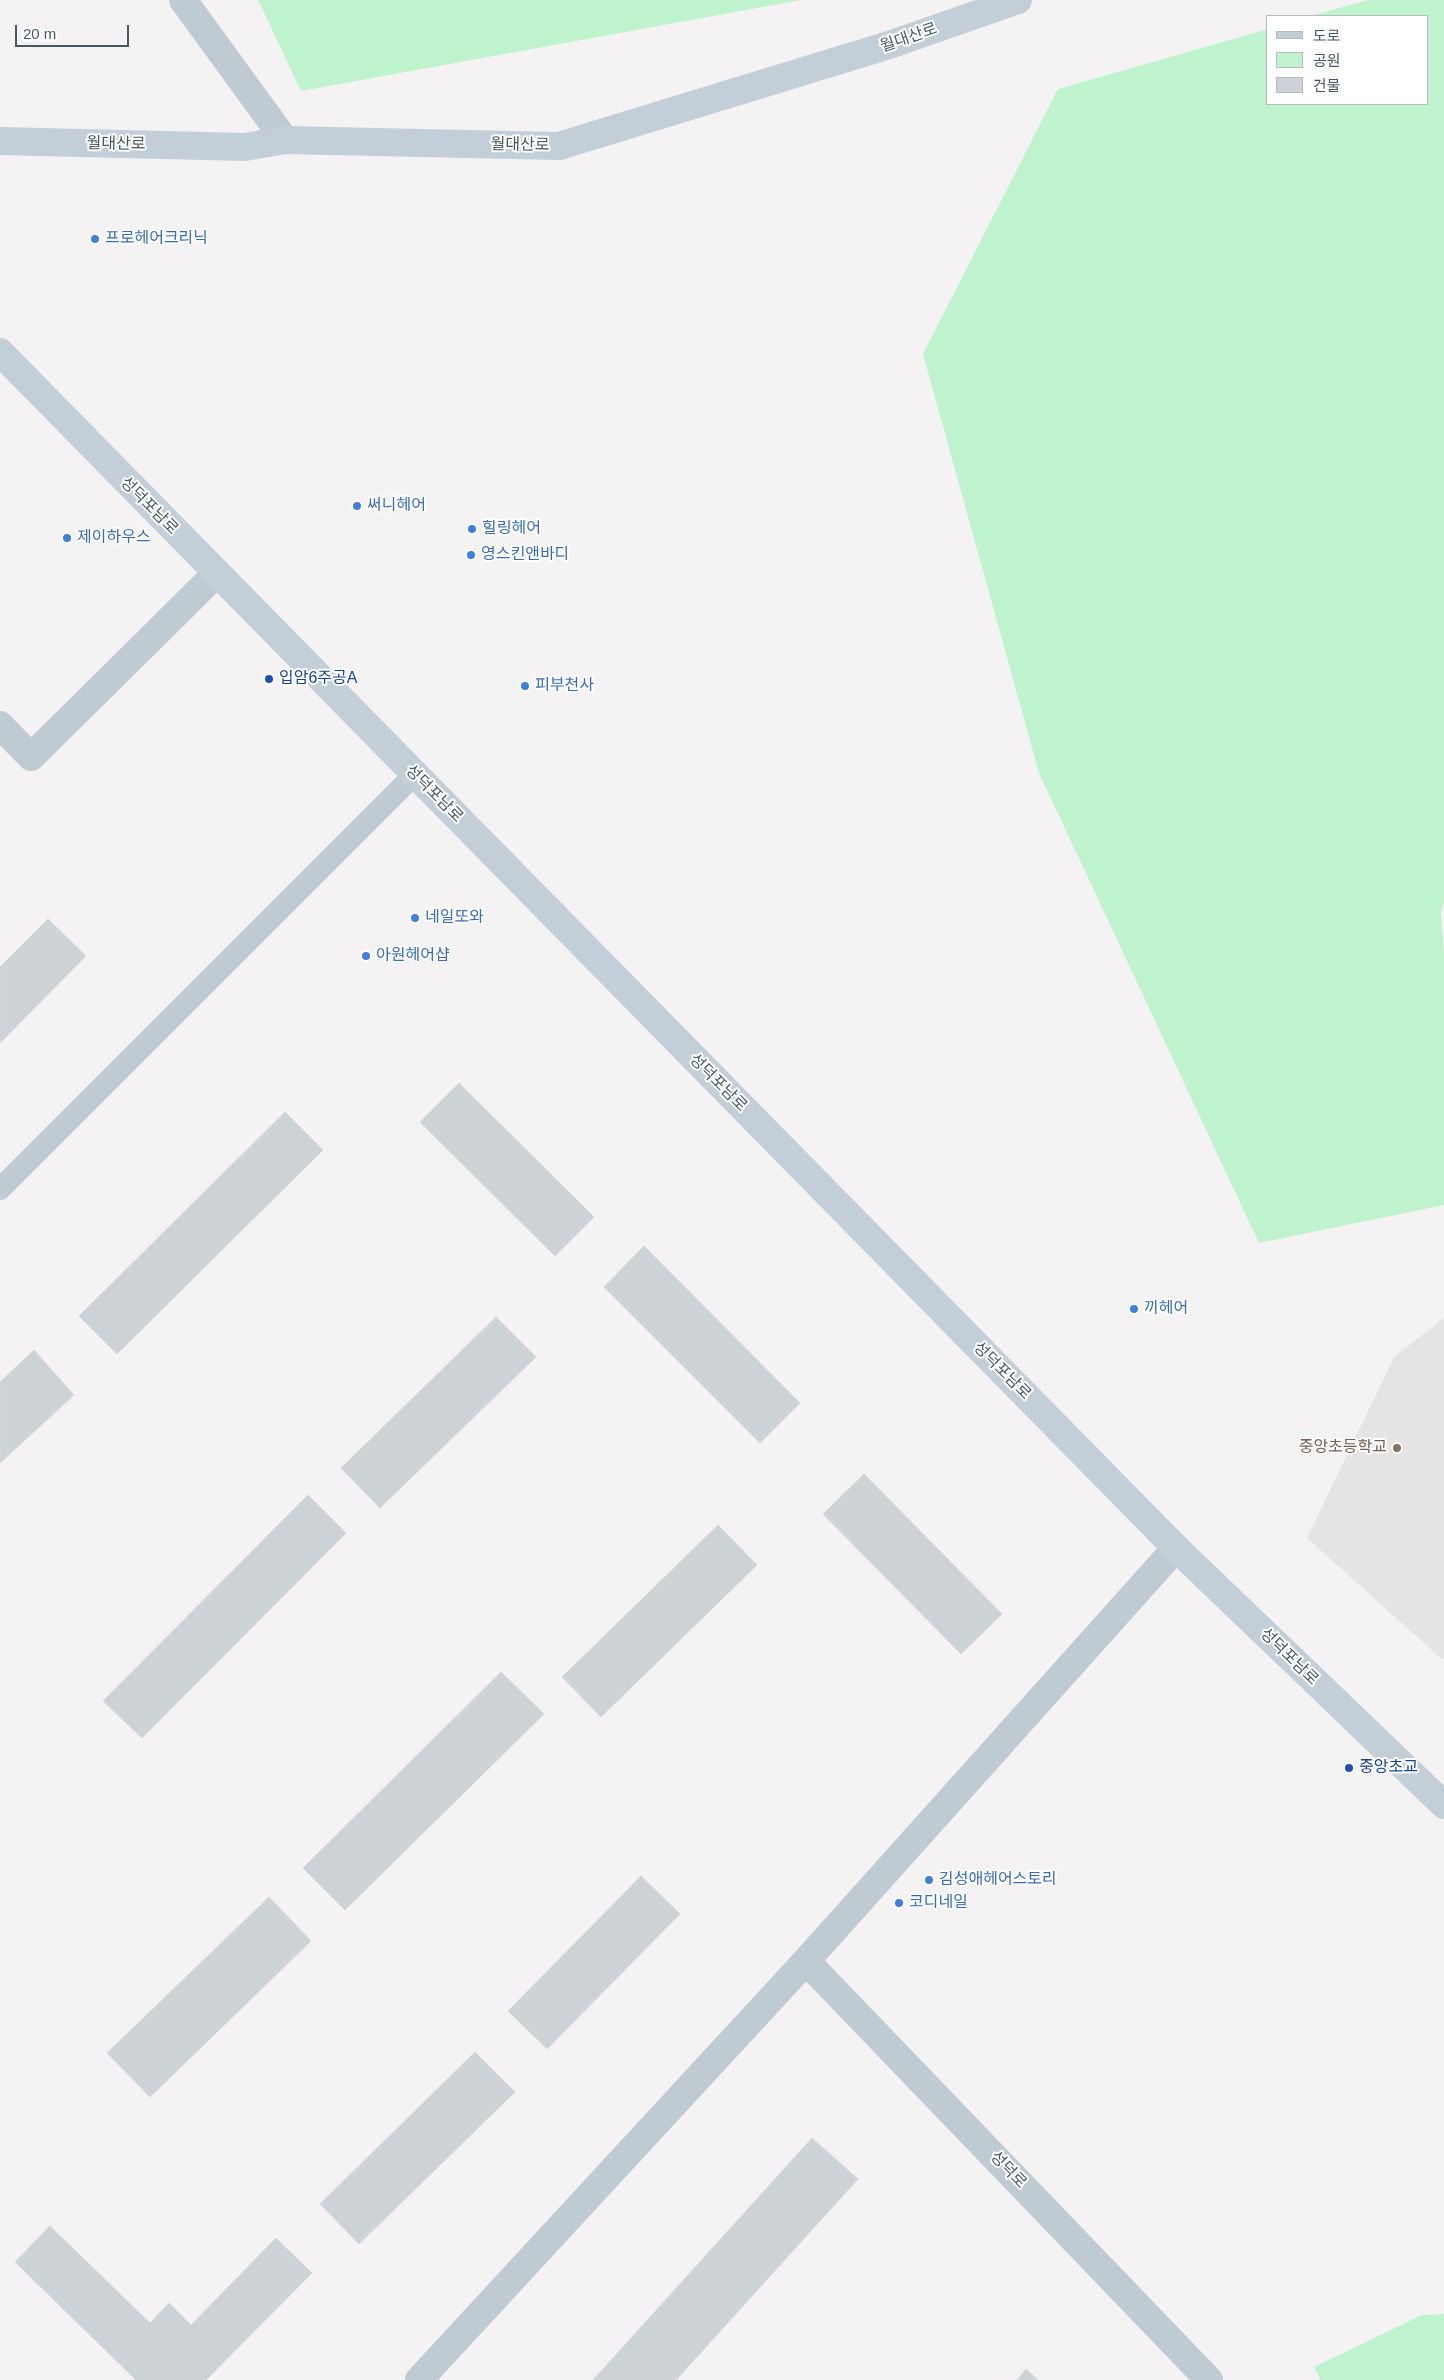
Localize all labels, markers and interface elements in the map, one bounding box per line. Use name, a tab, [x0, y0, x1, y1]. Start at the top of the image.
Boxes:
scale bar	[18, 15, 131, 47]
legend	[1266, 15, 1429, 105]
street label: 월대산로	[878, 19, 940, 57]
text: 20 m	[23, 25, 56, 42]
text: 도로	[1313, 27, 1341, 44]
text: 공원	[1313, 52, 1341, 69]
text: 건물	[1313, 77, 1341, 94]
street label: 월대산로	[86, 134, 146, 154]
street label: 월대산로	[490, 135, 550, 155]
place label: 프로헤어크리닉	[105, 229, 208, 249]
marker: 프로헤어크리닉	[89, 233, 101, 245]
street label: 성덕포남로	[116, 473, 182, 539]
place label: 써니헤어	[367, 496, 426, 516]
marker: 써니헤어	[351, 500, 363, 512]
place label: 힐링헤어	[482, 519, 541, 539]
marker: 힐링헤어	[466, 523, 478, 535]
place label: 제이하우스	[77, 528, 151, 548]
marker: 제이하우스	[61, 532, 73, 544]
place label: 영스킨앤바디	[481, 545, 569, 565]
marker: 영스킨앤바디	[465, 549, 477, 561]
place label: 입암6주공A	[279, 669, 357, 689]
marker: 입암6주공A	[263, 673, 275, 685]
place label: 피부천사	[535, 676, 594, 696]
marker: 피부천사	[519, 680, 531, 692]
street label: 성덕포남로	[401, 761, 467, 827]
place label: 네일또와	[425, 908, 484, 928]
marker: 네일또와	[409, 912, 421, 924]
place label: 아원헤어샵	[376, 946, 450, 966]
marker: 아원헤어샵	[360, 950, 372, 962]
street label: 성덕포남로	[685, 1050, 751, 1116]
place label: 끼헤어	[1144, 1299, 1188, 1319]
marker: 끼헤어	[1128, 1303, 1140, 1315]
street label: 성덕포남로	[969, 1338, 1035, 1404]
place label: 중앙초등학교	[1299, 1438, 1387, 1458]
marker: 중앙초등학교	[1391, 1442, 1403, 1454]
street label: 성덕포남로	[1256, 1625, 1322, 1689]
place label: 중앙초교	[1359, 1758, 1418, 1778]
marker: 중앙초교	[1343, 1762, 1355, 1774]
place label: 김성애헤어스토리	[939, 1870, 1057, 1890]
marker: 김성애헤어스토리	[923, 1874, 935, 1886]
place label: 코디네일	[909, 1893, 968, 1913]
marker: 코디네일	[893, 1897, 905, 1909]
street label: 성덕로	[986, 2147, 1030, 2193]

